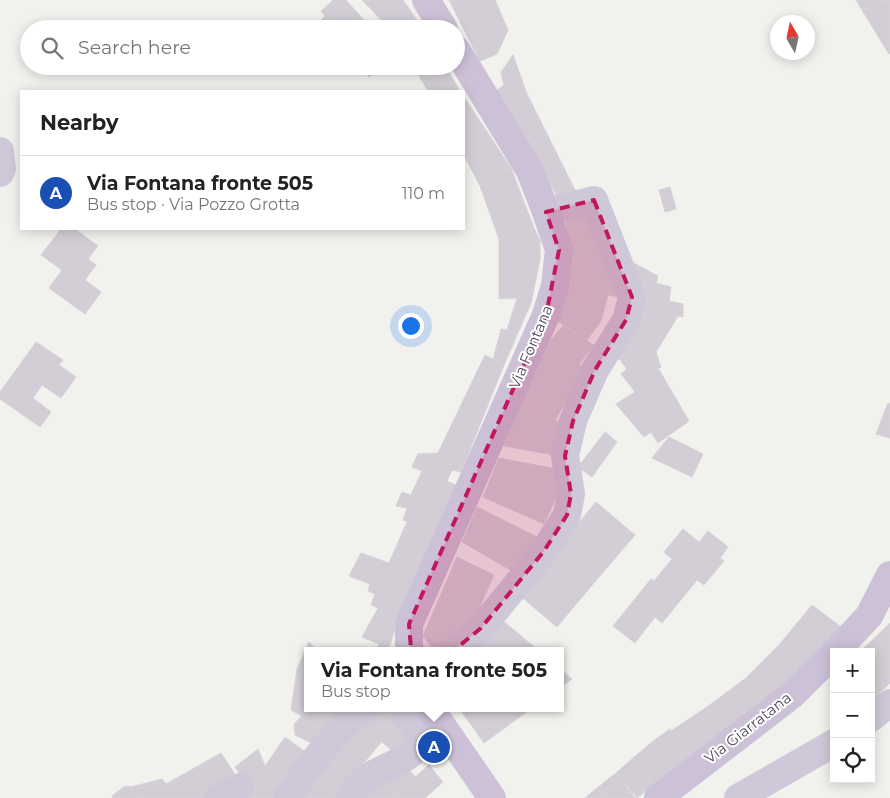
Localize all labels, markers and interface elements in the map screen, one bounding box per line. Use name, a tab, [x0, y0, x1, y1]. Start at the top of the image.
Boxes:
north arrow	[770, 15, 815, 60]
search box	[20, 20, 465, 75]
icon: search	[38, 34, 66, 62]
text: Search here	[78, 36, 191, 59]
text: Nearby	[40, 110, 119, 135]
text: Via Fontana fronte 505	[87, 172, 313, 195]
text: A	[50, 184, 62, 203]
text: 110 m	[402, 184, 445, 203]
text: Bus stop · Via Pozzo Grotta	[87, 195, 300, 214]
street label: Via Fontana	[504, 302, 557, 392]
your location	[398, 313, 424, 339]
popup	[304, 647, 564, 712]
map controls	[830, 648, 875, 783]
button: +	[830, 648, 875, 693]
text: Via Fontana fronte 505	[321, 659, 547, 682]
text: Bus stop	[321, 682, 391, 701]
street label: Via Giarratana	[700, 688, 795, 768]
button: −	[830, 693, 875, 738]
pin: A	[418, 728, 450, 766]
button: locate	[830, 738, 875, 783]

